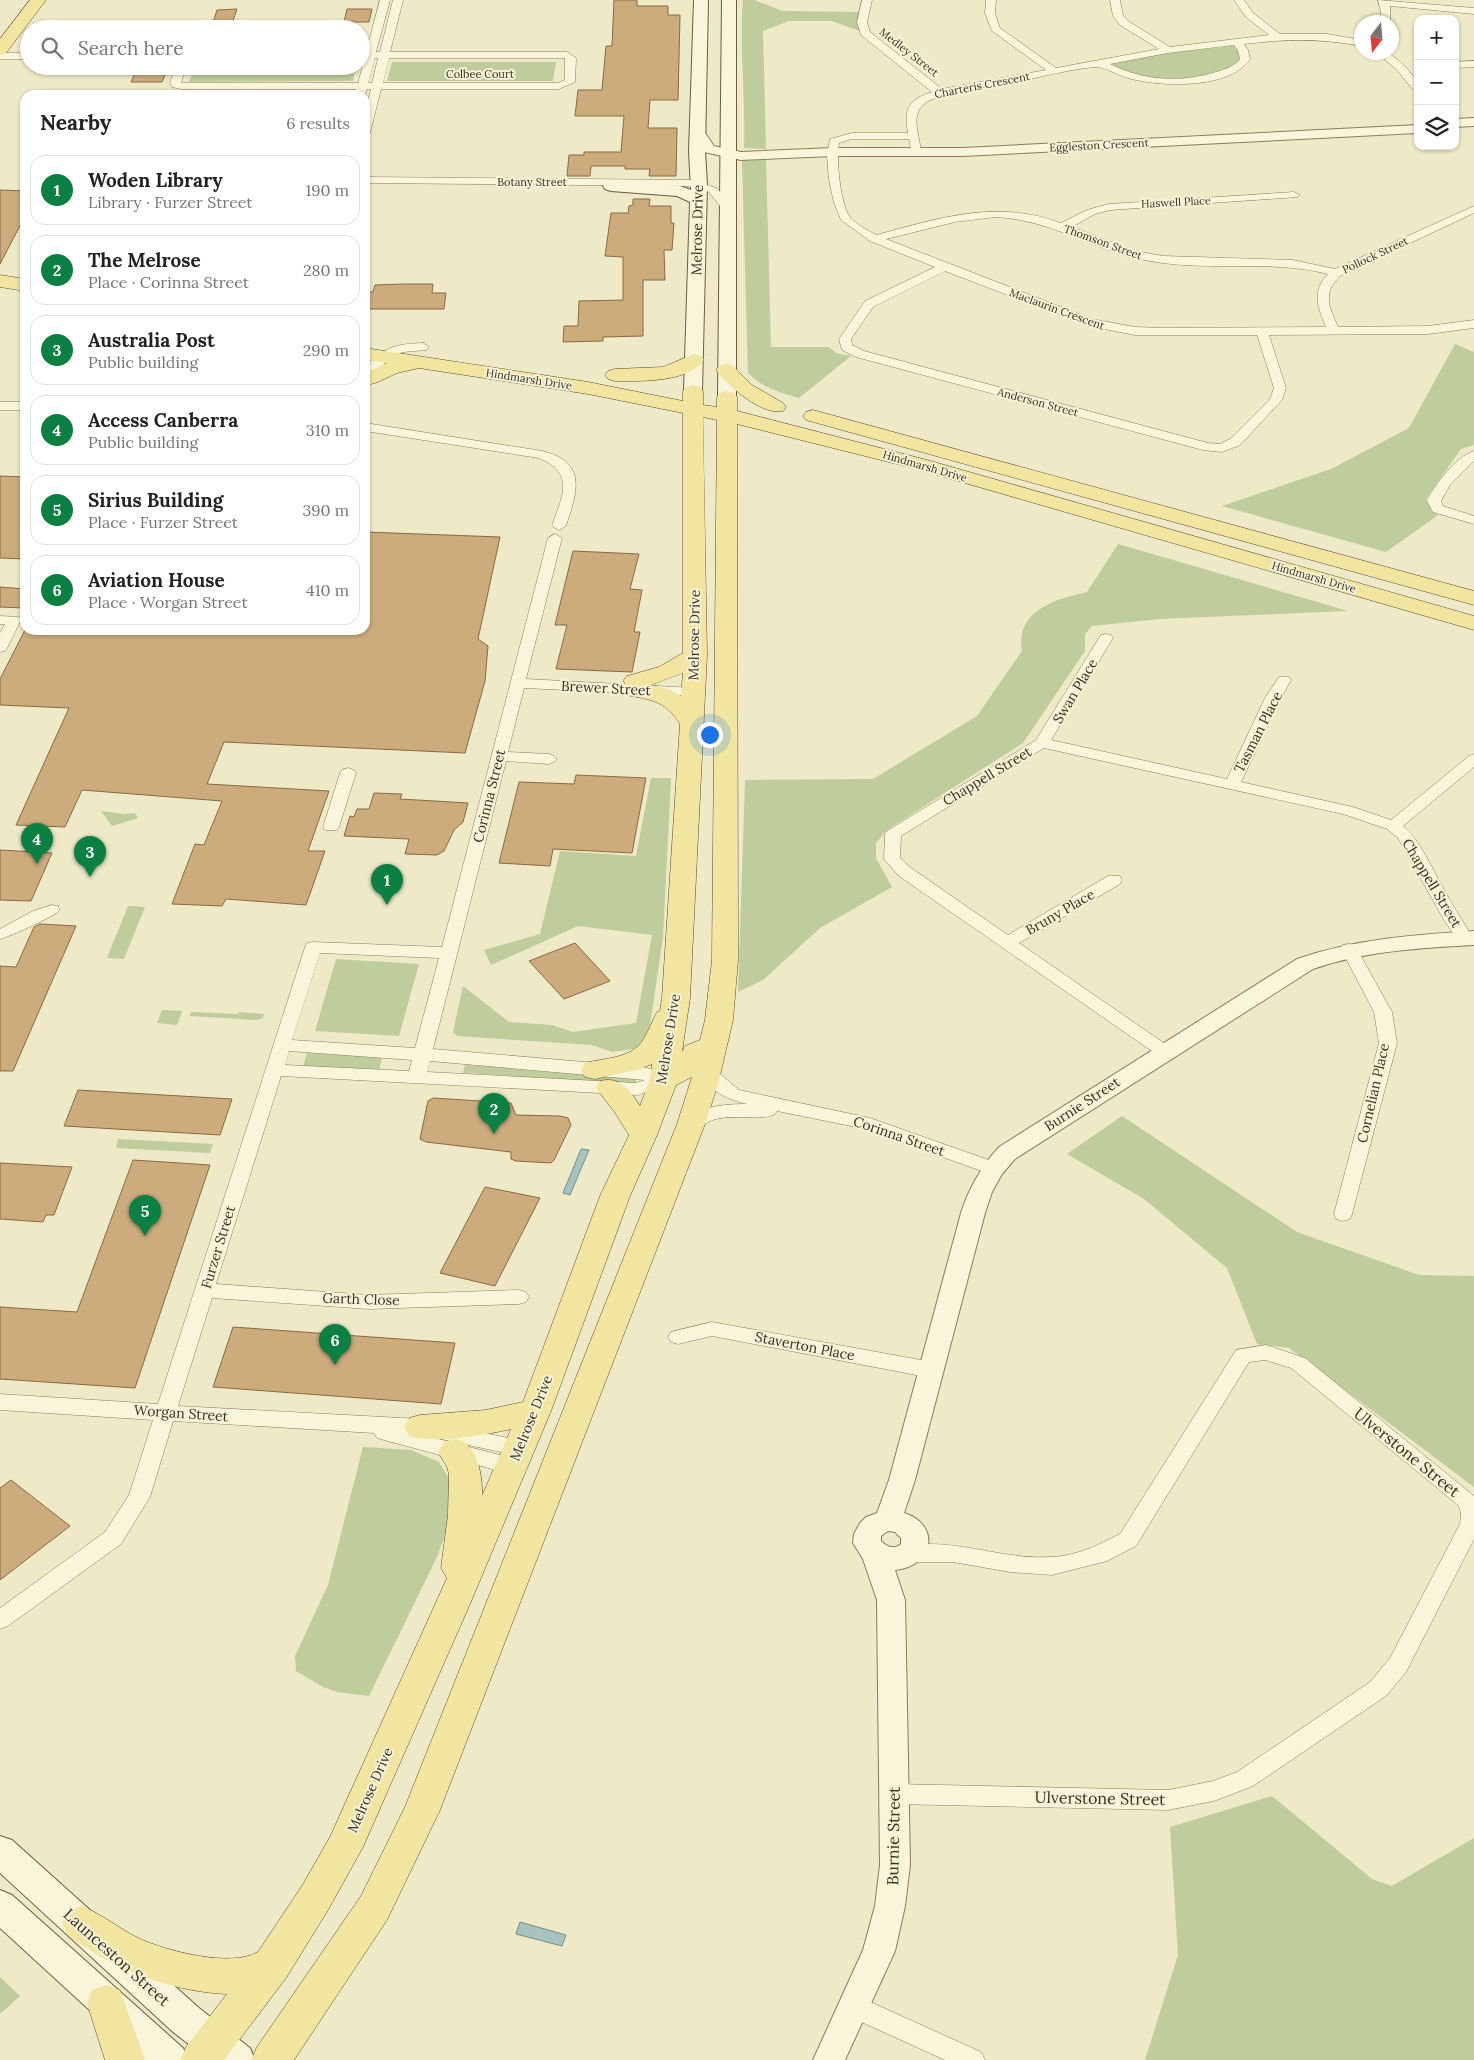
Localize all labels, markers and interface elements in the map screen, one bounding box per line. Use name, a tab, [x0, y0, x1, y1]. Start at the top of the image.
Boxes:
north arrow	[1354, 15, 1399, 60]
map controls	[1414, 15, 1459, 150]
button: +	[1414, 15, 1459, 60]
search box	[20, 20, 370, 75]
street label: Medley Street	[877, 25, 942, 80]
icon: search	[38, 34, 66, 62]
text: Search here	[78, 36, 184, 60]
button: −	[1414, 60, 1459, 105]
street label: Colbee Court	[446, 67, 515, 81]
street label: Charteris Crescent	[933, 69, 1032, 101]
button: layers	[1414, 105, 1459, 150]
text: Nearby	[40, 109, 111, 136]
text: 6 results	[286, 113, 350, 133]
street label: Eggleston Crescent	[1049, 135, 1150, 155]
text: Woden Library	[88, 168, 223, 192]
street label: Botany Street	[497, 175, 568, 189]
text: 1	[54, 180, 60, 200]
text: 190 m	[305, 180, 349, 200]
street label: Melrose Drive	[687, 184, 707, 276]
text: Library · Furzer Street	[88, 192, 253, 212]
street label: Haswell Place	[1141, 193, 1211, 211]
street label: Thomson Street	[1062, 221, 1145, 263]
street label: Pollock Street	[1340, 233, 1411, 276]
text: The Melrose	[88, 248, 201, 272]
text: 2	[53, 260, 61, 280]
text: 280 m	[303, 260, 349, 280]
text: Place · Corinna Street	[88, 272, 249, 292]
street label: Maclaurin Crescent	[1008, 285, 1107, 333]
text: Australia Post	[88, 328, 215, 352]
text: 3	[53, 340, 61, 360]
text: 290 m	[303, 340, 349, 360]
text: Public building	[88, 352, 198, 372]
street label: Hindmarsh Drive	[485, 365, 573, 393]
street label: Anderson Street	[995, 384, 1081, 420]
text: Access Canberra	[88, 408, 238, 432]
text: 4	[53, 420, 61, 440]
text: 310 m	[306, 420, 349, 440]
text: Public building	[88, 432, 198, 452]
street label: Hindmarsh Drive	[881, 447, 969, 485]
text: Sirius Building	[88, 488, 223, 512]
text: 5	[53, 500, 61, 520]
text: 390 m	[302, 500, 349, 520]
text: Place · Furzer Street	[88, 512, 238, 532]
street label: Hindmarsh Drive	[1270, 558, 1358, 596]
text: Aviation House	[88, 568, 225, 592]
text: 6	[52, 580, 62, 600]
text: 410 m	[306, 580, 349, 600]
street label: Melrose Drive	[684, 589, 704, 681]
text: Place · Worgan Street	[88, 592, 248, 612]
street label: Swan Place	[1049, 655, 1102, 727]
street label: Brewer Street	[561, 677, 652, 699]
street label: Tasman Place	[1230, 688, 1286, 776]
your location	[697, 722, 723, 748]
street label: Chappell Street	[939, 742, 1035, 810]
street label: Corinna Street	[469, 747, 509, 845]
pin: 4	[21, 823, 53, 864]
street label: Chappell Street	[1398, 835, 1466, 931]
pin: 3	[74, 836, 106, 877]
pin: 1	[371, 864, 403, 905]
street label: Bruny Place	[1022, 885, 1098, 939]
street label: Melrose Drive	[652, 992, 684, 1085]
street label: Cornelian Place	[1353, 1041, 1393, 1145]
street label: Burnie Street	[1041, 1073, 1124, 1135]
pin: 2	[478, 1093, 510, 1134]
street label: Corinna Street	[851, 1112, 948, 1160]
pin: 5	[129, 1195, 161, 1236]
street label: Furzer Street	[197, 1203, 239, 1291]
street label: Garth Close	[322, 1289, 400, 1309]
pin: 6	[319, 1324, 351, 1365]
street label: Staverton Place	[754, 1328, 857, 1365]
street label: Melrose Drive	[506, 1372, 557, 1464]
street label: Worgan Street	[133, 1401, 229, 1425]
street label: Ulverstone Street	[1350, 1403, 1465, 1501]
street label: Melrose Drive	[343, 1744, 397, 1835]
street label: Burnie Street	[882, 1786, 904, 1886]
street label: Ulverstone Street	[1034, 1787, 1166, 1809]
street label: Launceston Street	[60, 1904, 175, 2011]

